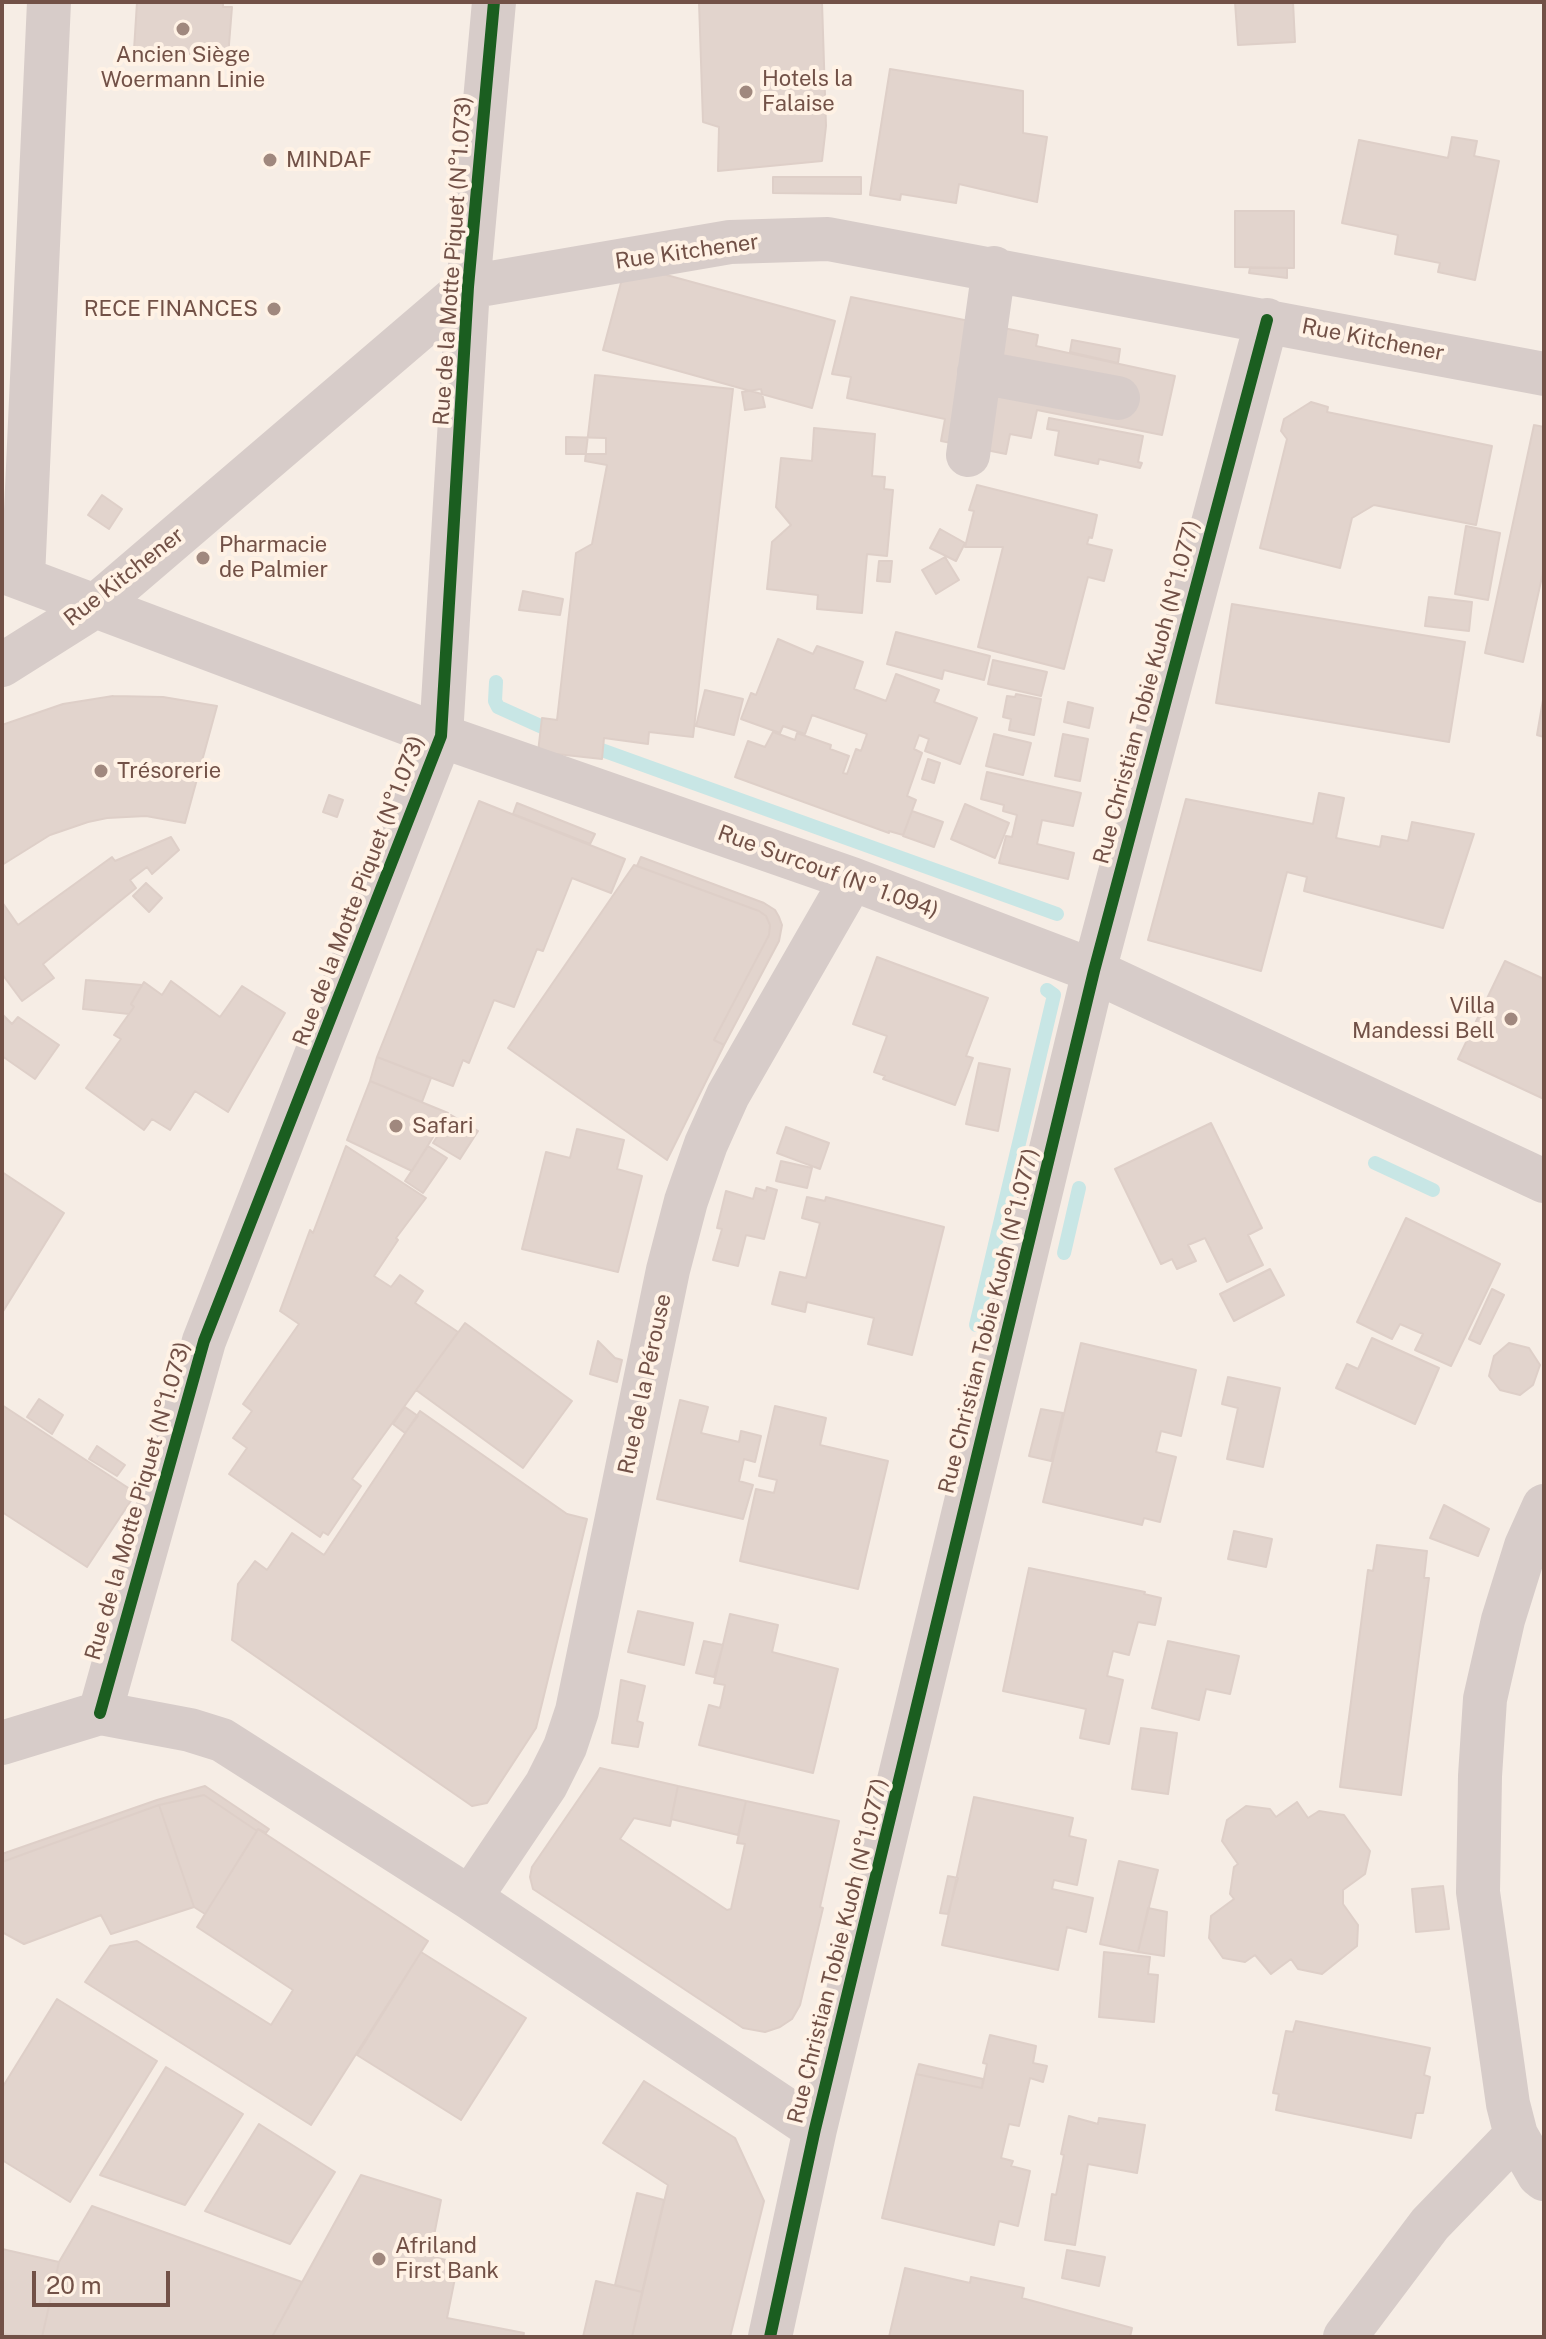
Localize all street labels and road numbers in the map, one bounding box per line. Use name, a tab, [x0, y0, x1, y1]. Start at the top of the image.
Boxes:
street label: Rue de la Motte Piquet (N°1.073)	[428, 95, 478, 427]
street label: Rue Kitchener	[614, 229, 760, 275]
street label: Rue Kitchener	[1299, 313, 1447, 367]
street label: Rue Christian Tobie Kuoh (N°1.077)	[1088, 517, 1206, 867]
street label: Rue Kitchener	[59, 522, 189, 632]
street label: Rue de la Motte Piquet (N°1.073)	[288, 732, 430, 1050]
street label: Rue Surcouf (N° 1.094)	[714, 820, 942, 924]
street label: Rue Christian Tobie Kuoh (N°1.077)	[933, 1146, 1045, 1496]
street label: Rue de la Pérouse	[613, 1291, 677, 1477]
street label: Rue de la Motte Piquet (N°1.073)	[80, 1339, 196, 1663]
street label: Rue Christian Tobie Kuoh (N°1.077)	[782, 1776, 894, 2126]

